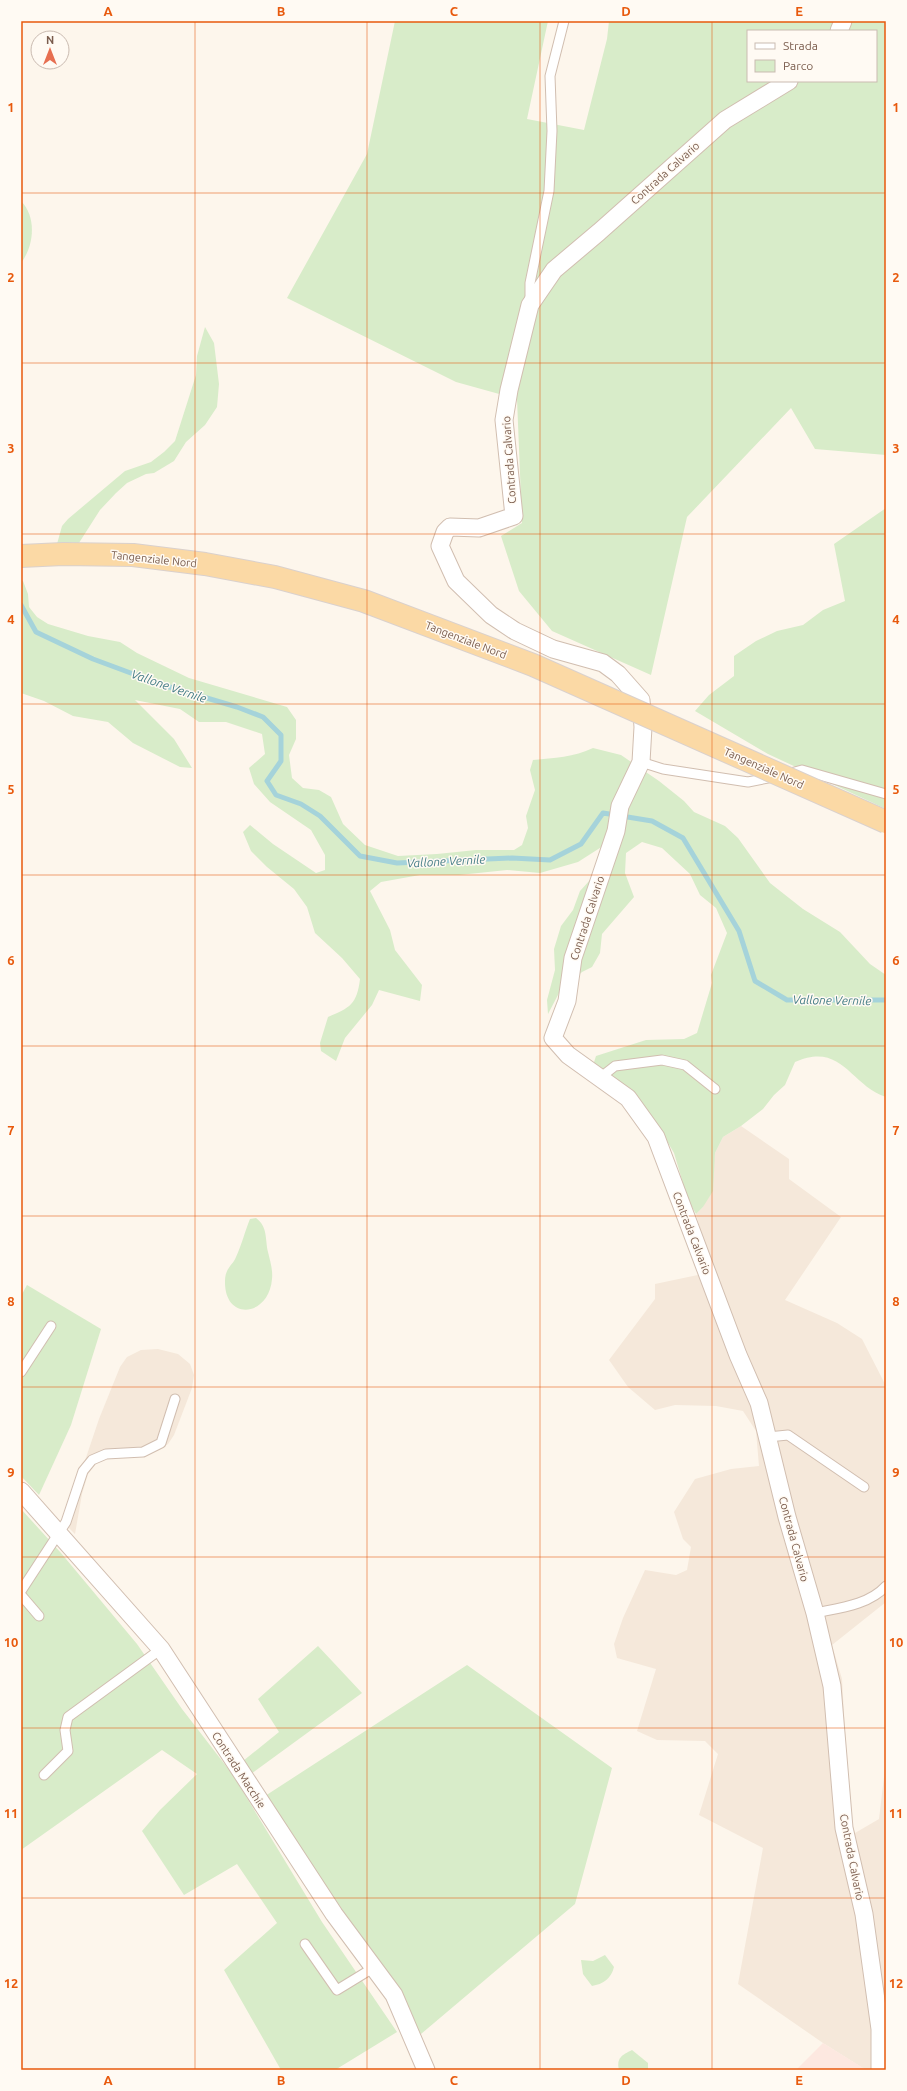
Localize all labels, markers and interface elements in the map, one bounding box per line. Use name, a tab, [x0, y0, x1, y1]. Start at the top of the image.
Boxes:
text: A	[103, 4, 113, 18]
text: B	[277, 4, 286, 18]
text: C	[450, 4, 459, 18]
text: D	[621, 4, 631, 18]
text: E	[795, 4, 803, 18]
north arrow	[30, 30, 70, 70]
legend	[747, 30, 877, 82]
text: N	[46, 34, 54, 46]
text: Strada	[783, 39, 818, 52]
text: Parco	[783, 59, 813, 72]
text: 1	[7, 100, 15, 114]
text: 1	[892, 100, 900, 114]
street label: Contrada Calvario	[628, 139, 702, 207]
text: 2	[7, 270, 15, 284]
text: 2	[892, 270, 900, 284]
street label: Contrada Calvario	[500, 416, 518, 504]
text: 3	[7, 441, 15, 455]
text: 3	[892, 441, 900, 455]
street label: Tangenziale Nord	[111, 549, 197, 569]
text: 4	[7, 612, 15, 626]
text: 4	[892, 612, 900, 626]
street label: Tangenziale Nord	[424, 619, 508, 661]
water label: Vallone Vernile	[130, 667, 208, 705]
street label: Tangenziale Nord	[722, 745, 806, 791]
text: 5	[7, 782, 15, 796]
text: 5	[892, 782, 900, 796]
water label: Vallone Vernile	[406, 852, 486, 870]
street label: Contrada Calvario	[568, 874, 606, 962]
text: 6	[7, 953, 15, 967]
text: 6	[892, 953, 900, 967]
water label: Vallone Vernile	[793, 993, 871, 1007]
text: 7	[7, 1123, 15, 1137]
text: 7	[892, 1123, 900, 1137]
street label: Contrada Calvario	[671, 1190, 713, 1276]
text: 8	[7, 1294, 15, 1308]
text: 8	[892, 1294, 900, 1308]
text: 9	[7, 1465, 15, 1479]
text: 9	[892, 1465, 900, 1479]
street label: Contrada Calvario	[777, 1495, 811, 1583]
text: 10	[4, 1635, 18, 1649]
text: 10	[889, 1635, 903, 1649]
street label: Contrada Macchie	[210, 1730, 268, 1810]
text: 11	[4, 1806, 18, 1820]
text: 11	[889, 1806, 903, 1820]
street label: Contrada Calvario	[838, 1813, 866, 1901]
text: 12	[4, 1976, 18, 1990]
text: 12	[889, 1976, 903, 1990]
text: A	[103, 2073, 113, 2087]
text: B	[277, 2073, 286, 2087]
text: C	[450, 2073, 459, 2087]
text: D	[621, 2073, 631, 2087]
text: E	[795, 2073, 803, 2087]

